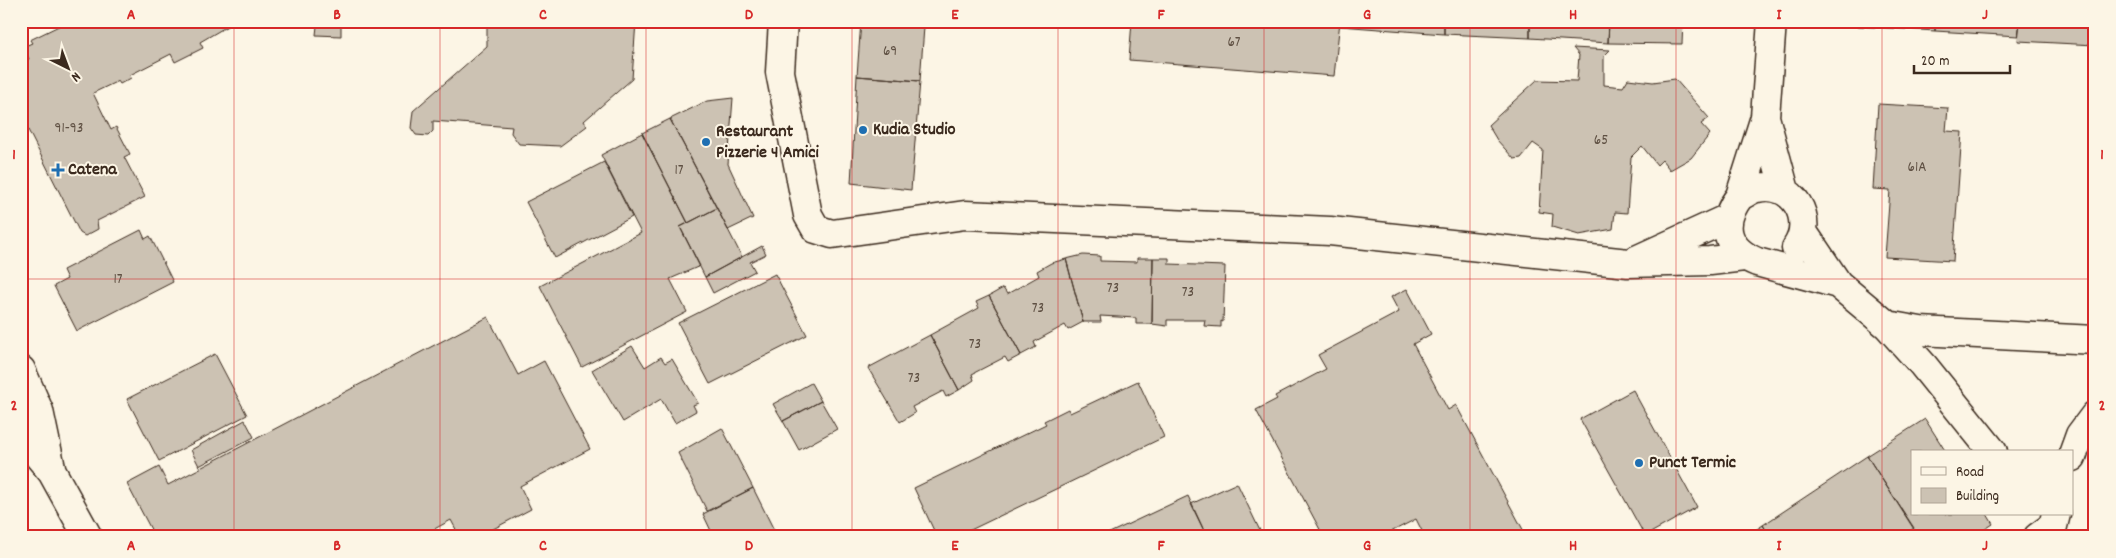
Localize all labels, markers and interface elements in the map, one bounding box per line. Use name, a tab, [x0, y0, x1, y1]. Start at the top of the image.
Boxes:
text: A	[127, 4, 136, 27]
text: B	[333, 4, 341, 27]
text: C	[539, 4, 547, 27]
text: D	[745, 4, 754, 27]
text: E	[951, 4, 959, 27]
text: F	[1157, 4, 1165, 27]
text: G	[1363, 4, 1371, 27]
text: H	[1569, 4, 1577, 27]
text: I	[1777, 4, 1783, 27]
text: J	[1982, 4, 1988, 27]
house number: 67	[1227, 32, 1241, 54]
house number: 69	[883, 41, 897, 63]
north arrow	[42, 42, 92, 92]
scale bar	[1914, 42, 2010, 74]
text: 20 m	[1921, 51, 1949, 73]
text: N	[66, 66, 85, 86]
house number: 91-93	[55, 118, 83, 140]
place label: Kudia Studio	[873, 118, 955, 143]
place label: Restaurant Pizzerie 4 Amici	[716, 120, 819, 166]
marker: Kudia Studio	[857, 124, 869, 136]
house number: 65	[1594, 130, 1608, 152]
marker: Restaurant Pizzerie 4 Amici	[700, 136, 712, 148]
text: 1	[12, 144, 16, 167]
text: 1	[2100, 144, 2104, 167]
house number: 61A	[1908, 157, 1926, 179]
place label: Catena	[68, 158, 117, 183]
house number: 17	[674, 160, 684, 182]
marker: Catena	[52, 164, 64, 176]
house number: 17	[113, 269, 123, 291]
house number: 73	[1107, 278, 1119, 300]
house number: 73	[1182, 282, 1194, 304]
house number: 73	[1032, 298, 1044, 320]
house number: 73	[969, 334, 981, 356]
house number: 73	[908, 368, 920, 390]
text: 2	[11, 395, 18, 418]
text: 2	[2099, 395, 2106, 418]
legend	[1911, 450, 2074, 516]
place label: Punct Termic	[1649, 451, 1736, 476]
marker: Punct Termic	[1633, 457, 1645, 469]
text: Road	[1956, 462, 1984, 484]
text: Building	[1956, 486, 1999, 508]
text: A	[127, 535, 136, 558]
text: B	[333, 535, 341, 558]
text: C	[539, 535, 547, 558]
text: D	[745, 535, 754, 558]
text: E	[951, 535, 959, 558]
text: F	[1157, 535, 1165, 558]
text: G	[1363, 535, 1371, 558]
text: H	[1569, 535, 1577, 558]
text: I	[1777, 535, 1783, 558]
text: J	[1982, 535, 1988, 558]

